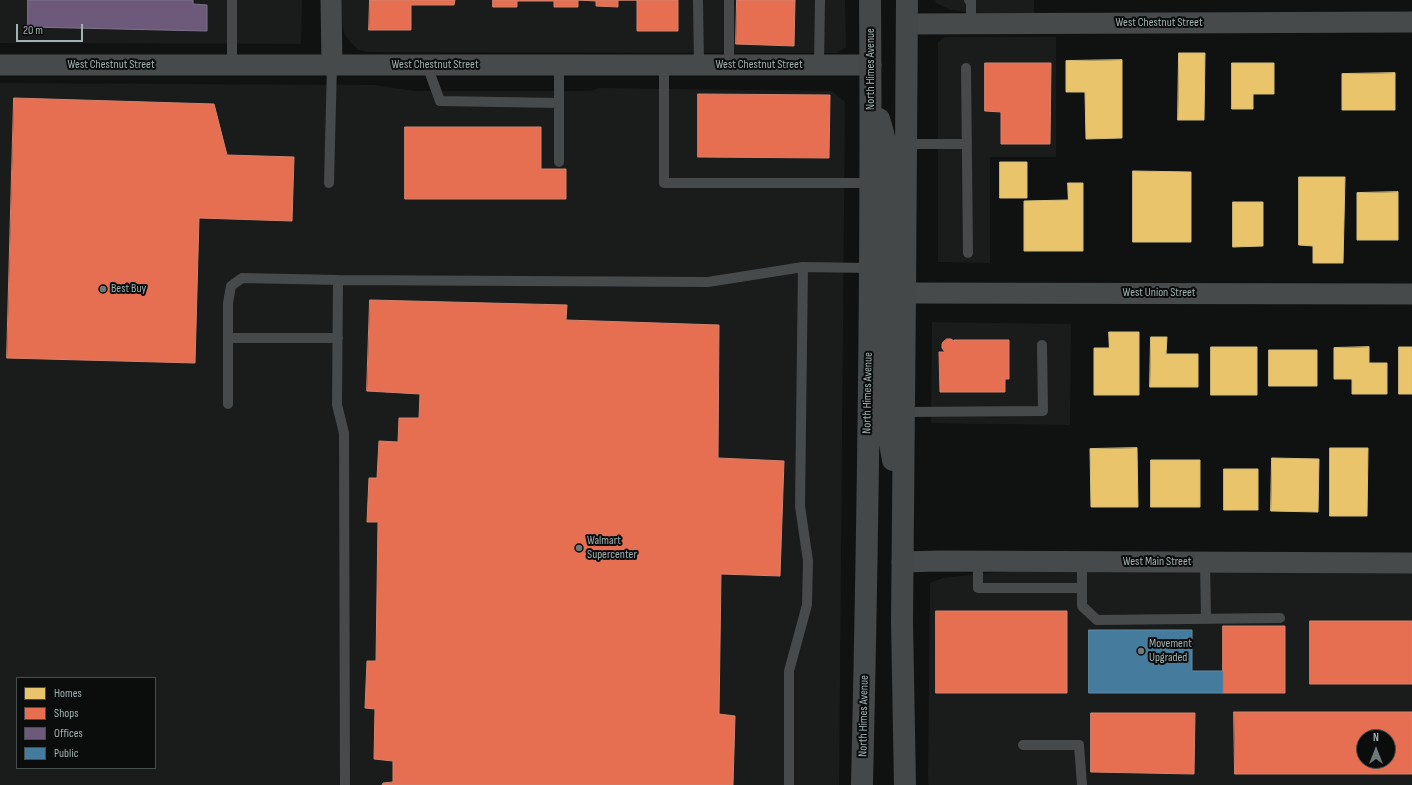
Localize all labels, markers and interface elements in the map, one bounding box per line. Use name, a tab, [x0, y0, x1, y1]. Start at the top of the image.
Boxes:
scale bar	[18, 16, 85, 42]
street label: West Chestnut Street	[1115, 16, 1203, 30]
text: 20 m	[23, 23, 43, 38]
street label: North Himes Avenue	[864, 28, 878, 110]
street label: West Chestnut Street	[67, 58, 155, 72]
street label: West Chestnut Street	[391, 58, 479, 72]
street label: West Chestnut Street	[715, 58, 803, 72]
place label: Best Buy	[111, 282, 146, 296]
marker: Best Buy	[98, 284, 108, 294]
street label: West Union Street	[1123, 286, 1195, 300]
street label: North Himes Avenue	[860, 352, 876, 434]
place label: Walmart Supercenter	[587, 534, 637, 562]
marker: Walmart Supercenter	[574, 543, 584, 553]
street label: West Main Street	[1123, 555, 1191, 569]
place label: Movement Upgraded	[1149, 637, 1192, 665]
marker: Movement Upgraded	[1136, 646, 1146, 656]
street label: North Himes Avenue	[856, 675, 872, 757]
legend	[16, 677, 156, 769]
text: Homes	[54, 686, 82, 701]
text: Shops	[54, 706, 79, 721]
text: Offices	[54, 726, 83, 741]
north arrow	[1356, 729, 1396, 769]
text: N	[1373, 731, 1379, 744]
text: Public	[54, 746, 79, 761]

